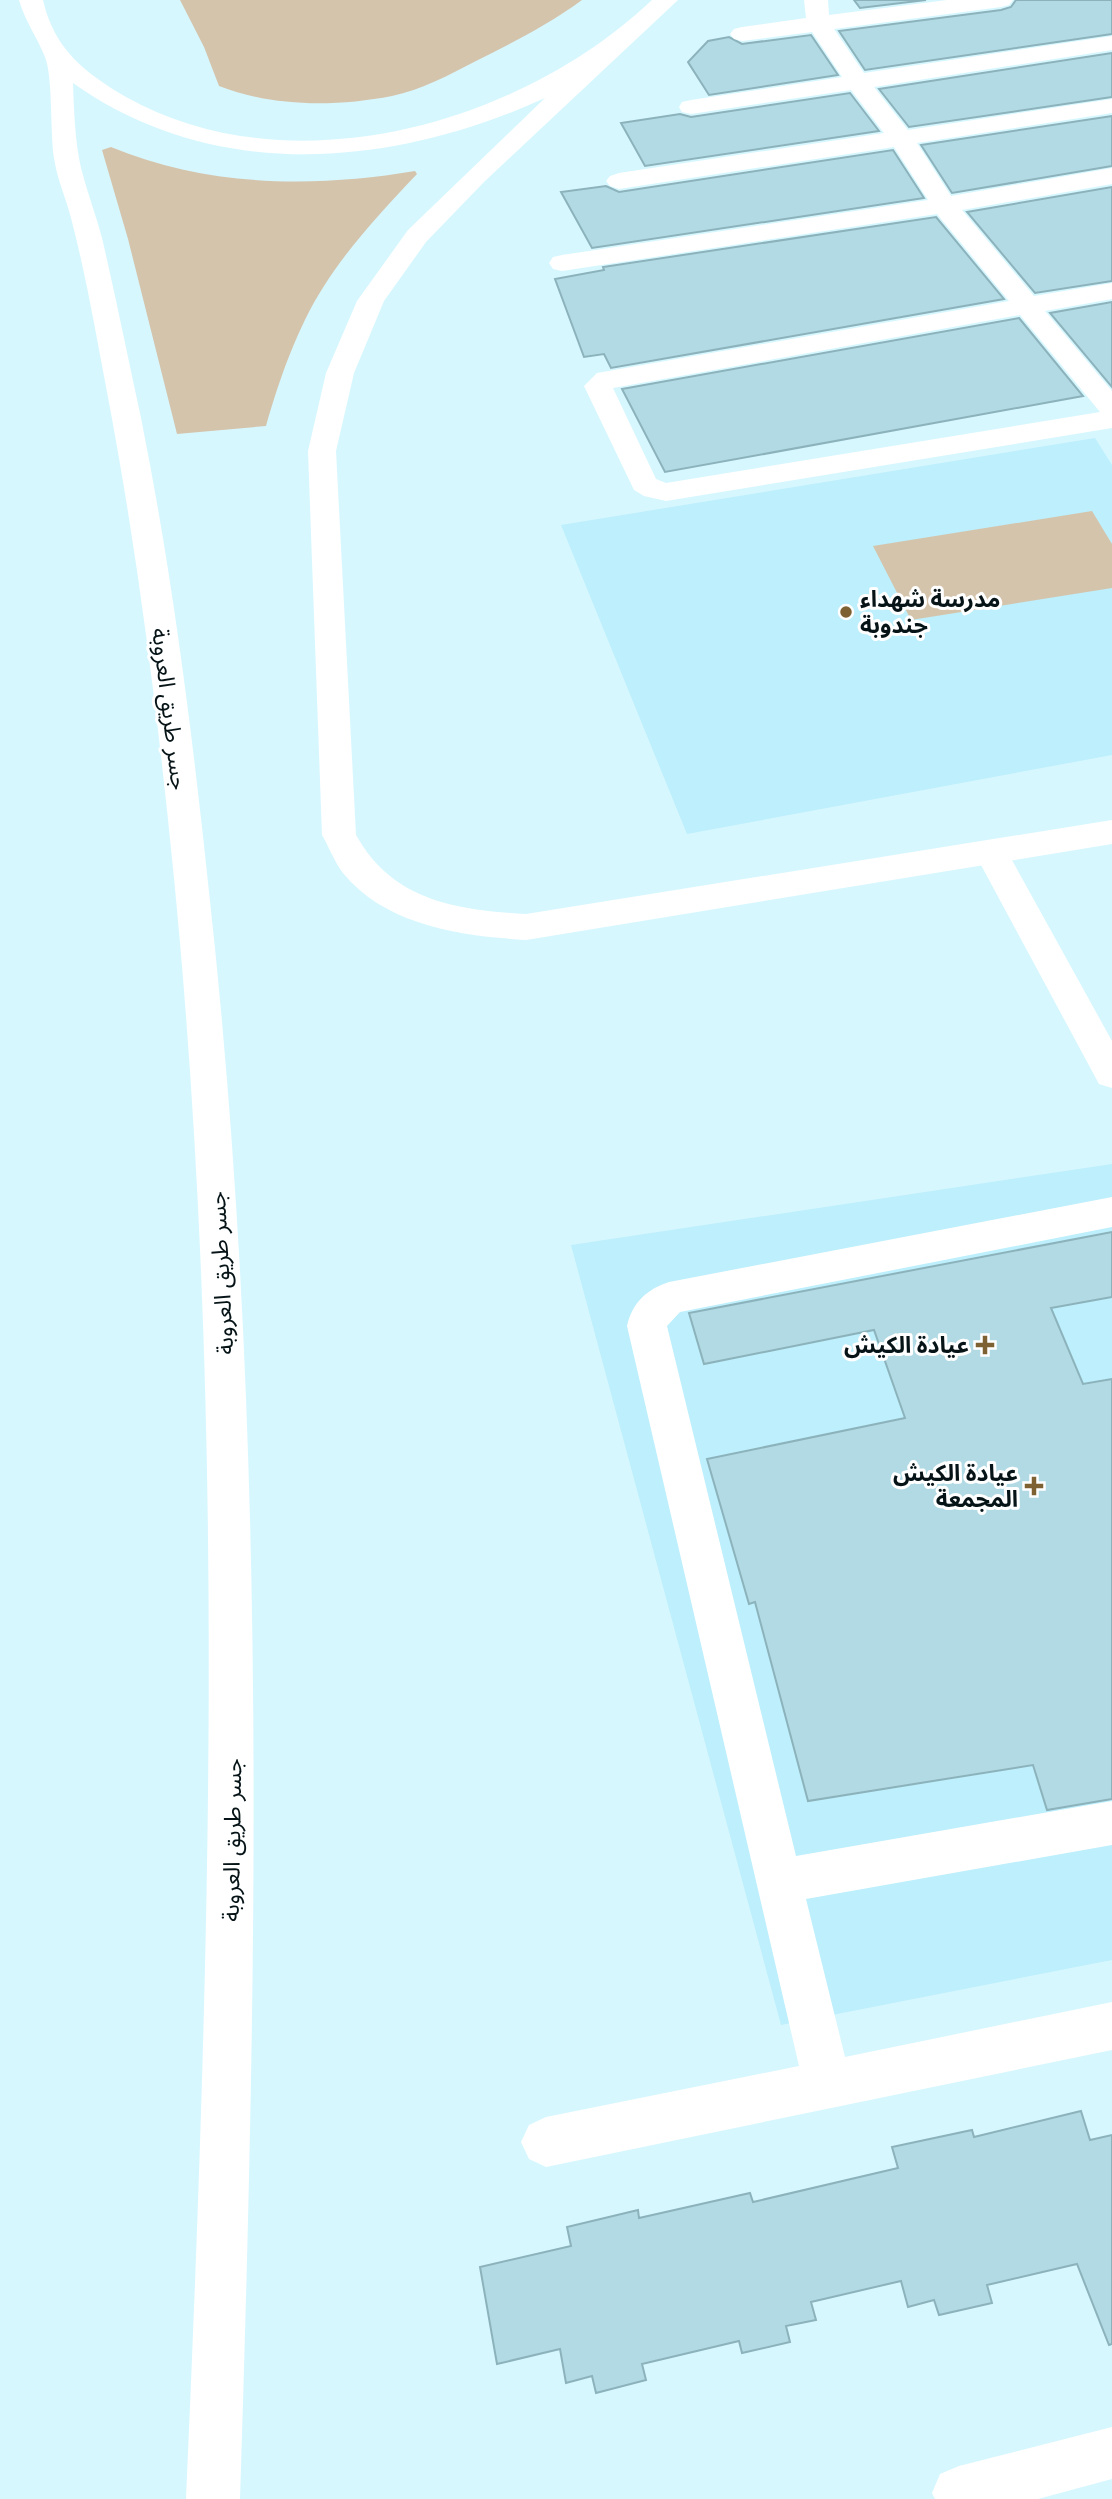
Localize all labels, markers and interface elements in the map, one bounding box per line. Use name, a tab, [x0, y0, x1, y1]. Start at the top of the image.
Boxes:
place label: مدرسة شهداء جندوبة	[860, 582, 1000, 639]
marker: مدرسة شهداء جندوبة	[838, 604, 854, 620]
street label: جسر طريق العروبة	[146, 626, 197, 792]
street label: جسر طريق العروبة	[200, 1191, 239, 1355]
place label: عيادة الكيش	[844, 1328, 969, 1359]
marker: عيادة الكيش	[975, 1335, 995, 1355]
place label: عيادة الكيش المجمعة	[893, 1456, 1018, 1513]
marker: عيادة الكيش المجمعة	[1024, 1476, 1044, 1496]
street label: جسر طريق العروبة	[214, 1758, 247, 1922]

